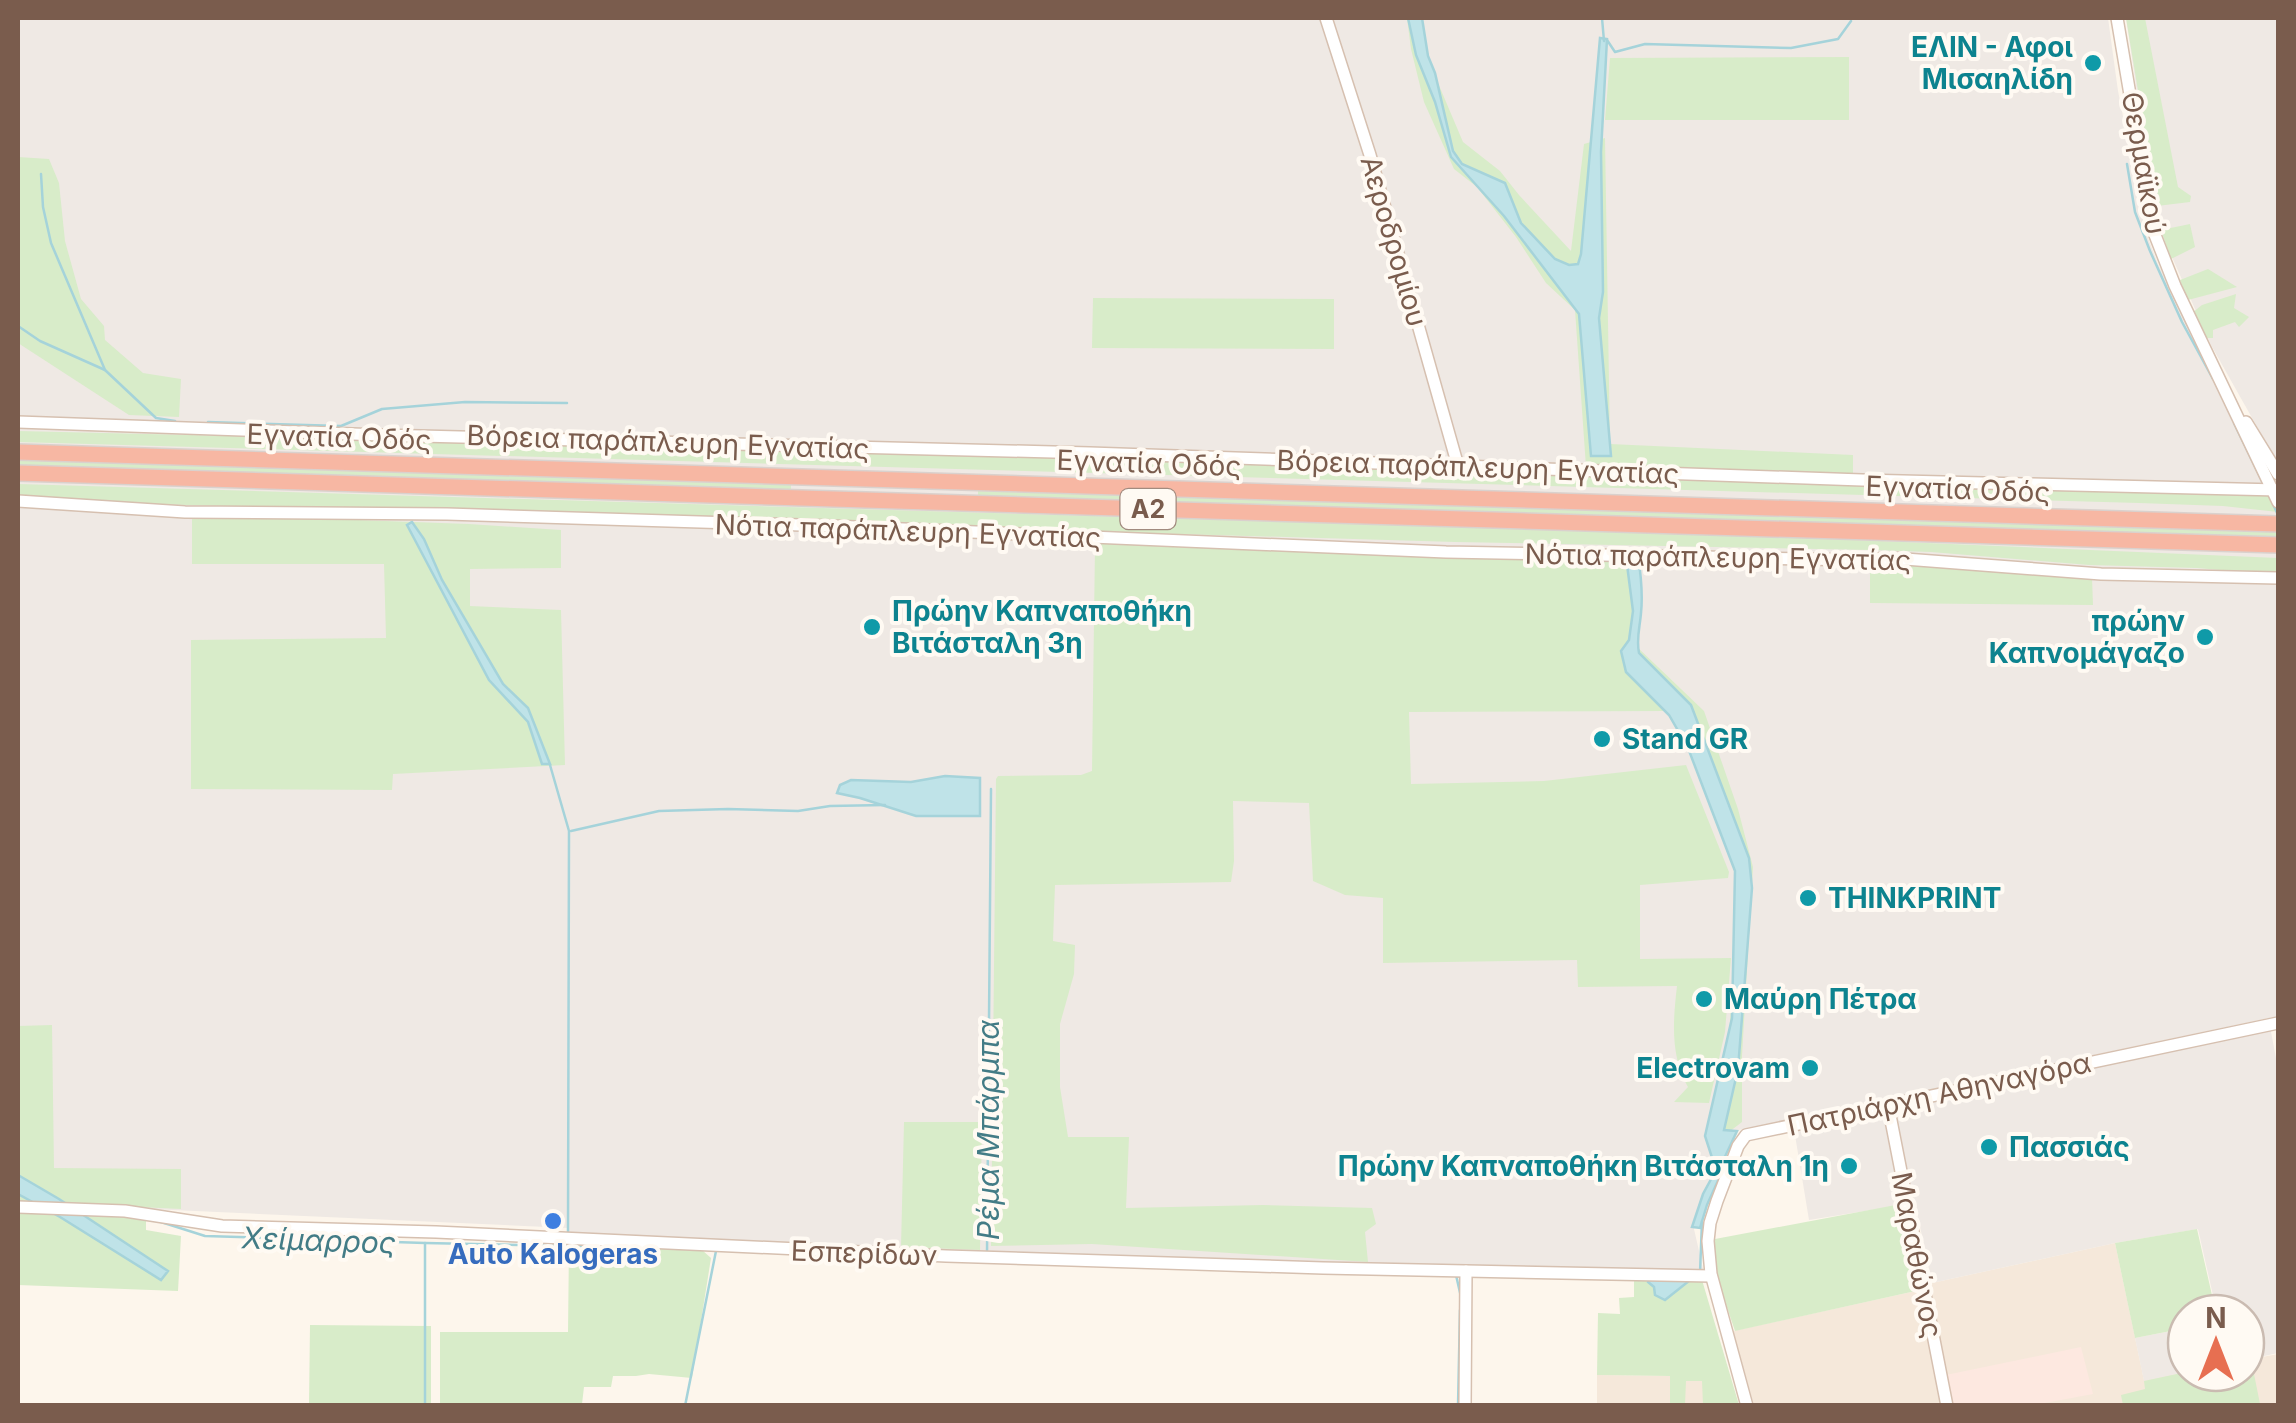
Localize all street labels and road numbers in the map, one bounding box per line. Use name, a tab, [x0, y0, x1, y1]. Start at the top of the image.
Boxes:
street label: Θερμαϊκού	[2115, 89, 2173, 237]
street label: Αεροδρομίου	[1353, 152, 1435, 330]
street label: Εγνατία Οδός	[246, 417, 432, 457]
street label: Βόρεια παράπλευρη Εγνατίας	[466, 418, 870, 466]
street label: Εγνατία Οδός	[1056, 443, 1242, 483]
street label: Βόρεια παράπλευρη Εγνατίας	[1276, 443, 1680, 491]
street label: Εγνατία Οδός	[1865, 469, 2051, 509]
road number: Α2	[1120, 489, 1176, 529]
street label: Νότια παράπλευρη Εγνατίας	[714, 507, 1102, 555]
street label: Νότια παράπλευρη Εγνατίας	[1524, 537, 1912, 577]
street label: Πατριάρχη Αθηναγόρα	[1784, 1045, 2094, 1143]
street label: Μαραθώνος	[1884, 1169, 1950, 1341]
street label: Εσπερίδων	[790, 1233, 938, 1273]

